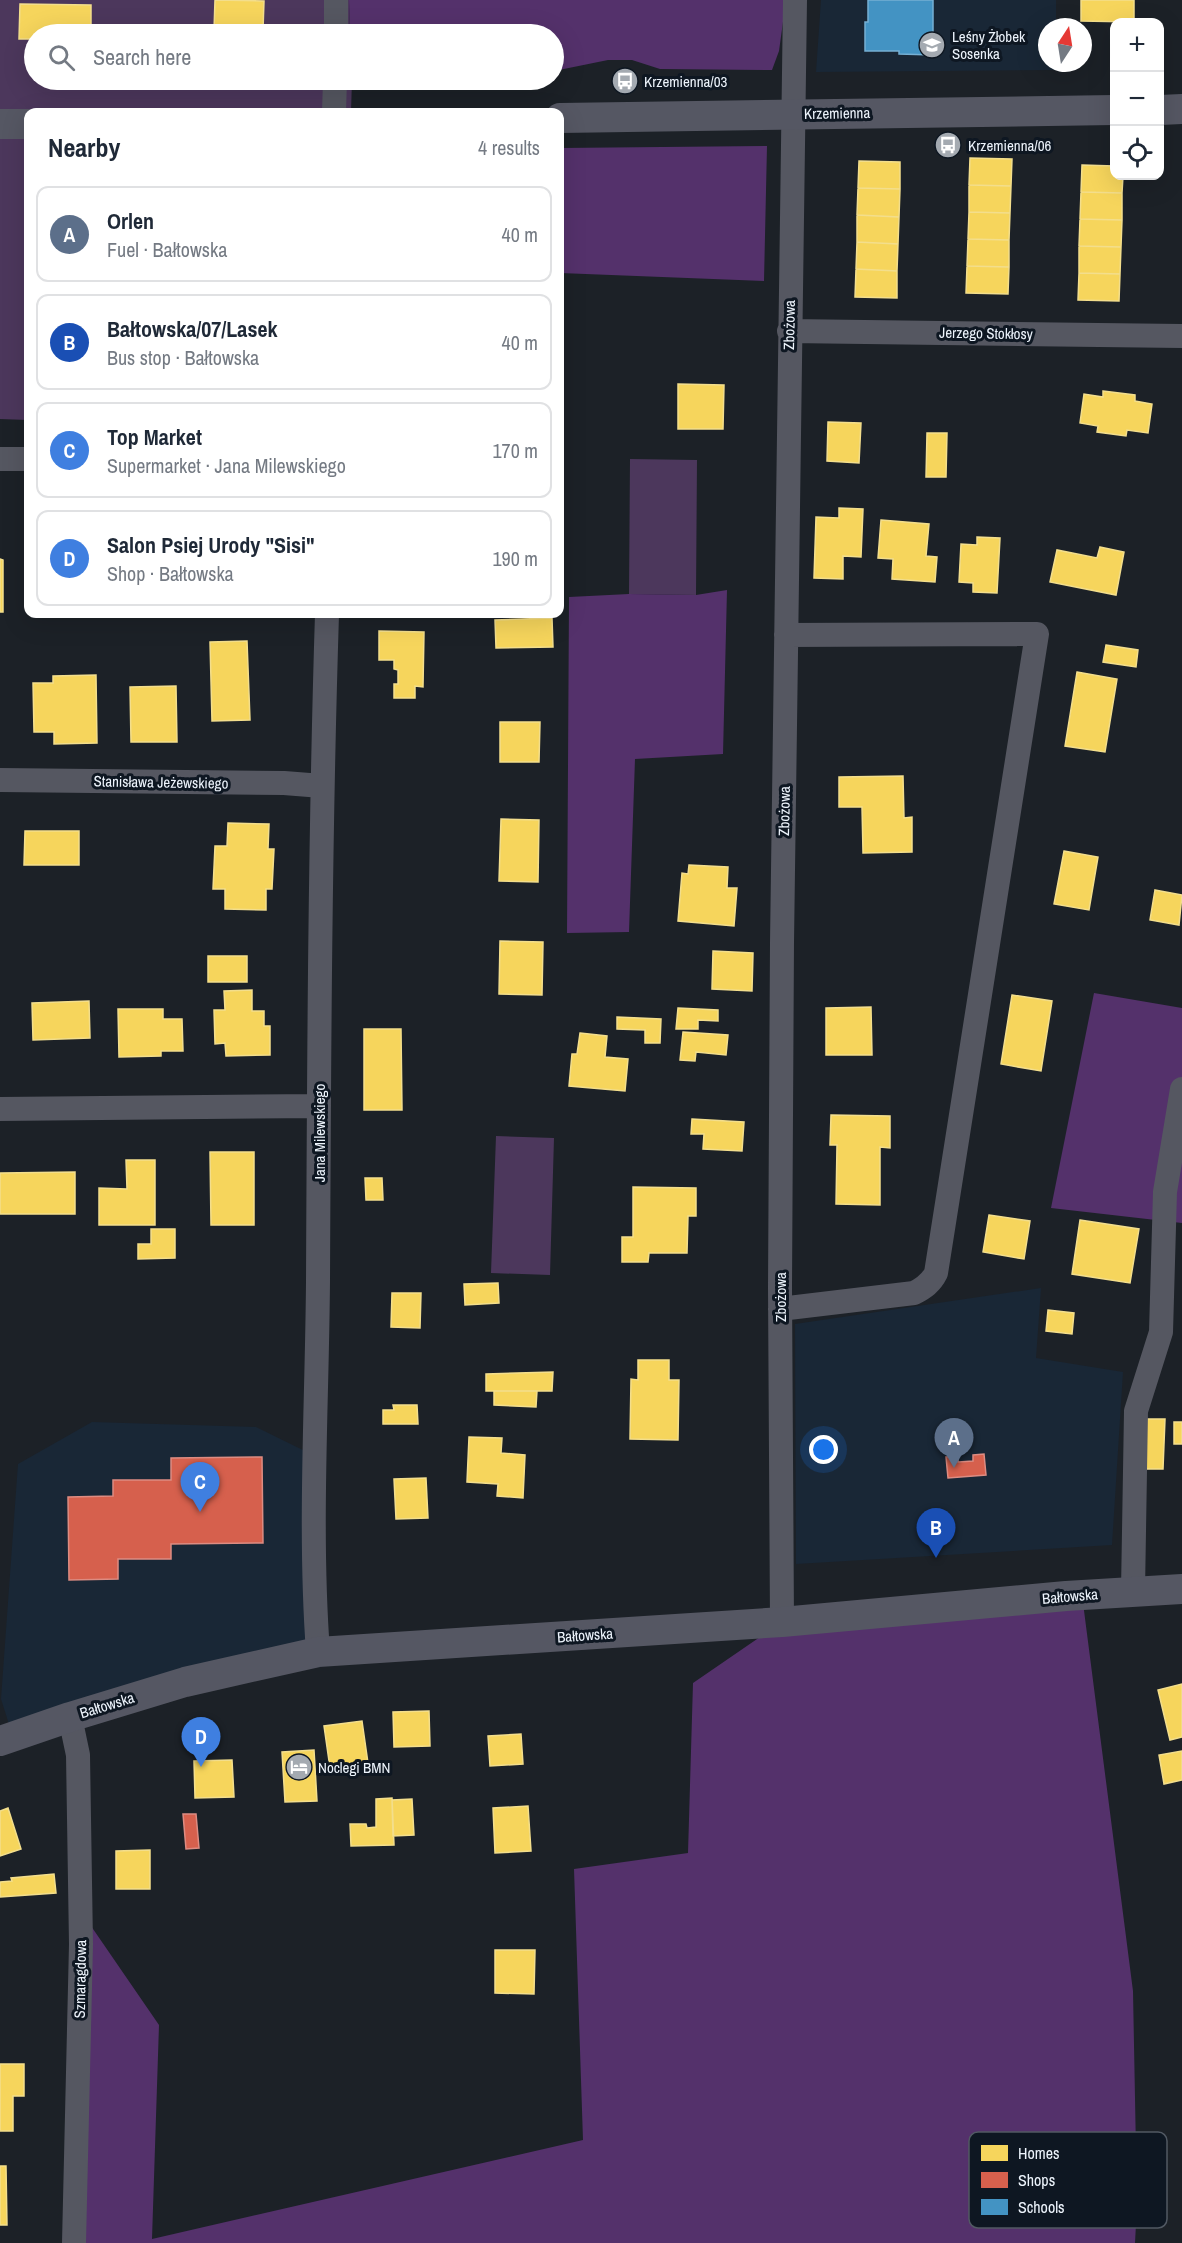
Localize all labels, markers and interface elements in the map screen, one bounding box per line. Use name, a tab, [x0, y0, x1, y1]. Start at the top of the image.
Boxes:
north arrow	[1038, 18, 1092, 72]
map controls	[1110, 18, 1164, 180]
button: +	[1110, 18, 1164, 72]
search box	[24, 24, 564, 90]
place label: Leśny Żłobek Sosenka	[952, 26, 1026, 64]
school or university icon: Leśny Żłobek Sosenka	[917, 30, 947, 60]
icon: search	[45, 41, 78, 74]
text: Search here	[93, 42, 191, 72]
bus stop icon: Krzemienna/03	[610, 66, 640, 96]
place label: Krzemienna/03	[644, 71, 728, 92]
button: −	[1110, 72, 1164, 126]
street label: Krzemienna	[804, 102, 870, 124]
button: locate	[1110, 126, 1164, 180]
text: Nearby	[48, 130, 120, 165]
bus stop icon: Krzemienna/06	[933, 130, 963, 160]
text: 4 results	[478, 134, 540, 161]
place label: Krzemienna/06	[968, 135, 1052, 156]
text: Orlen	[107, 206, 154, 236]
text: A	[64, 221, 75, 248]
text: 40 m	[502, 221, 538, 248]
text: Fuel · Bałtowska	[107, 236, 227, 263]
street label: Zbożowa	[778, 300, 800, 350]
text: Bałtowska/07/Lasek	[107, 314, 277, 344]
street label: Jerzego Stokłosy	[939, 322, 1034, 344]
text: B	[64, 329, 75, 356]
text: 40 m	[502, 329, 538, 356]
text: Bus stop · Bałtowska	[107, 344, 259, 371]
text: Top Market	[107, 422, 202, 452]
text: C	[64, 437, 75, 464]
text: 170 m	[492, 437, 538, 464]
text: Supermarket · Jana Milewskiego	[107, 452, 346, 479]
text: Salon Psiej Urody "Sisi"	[107, 530, 315, 560]
text: D	[64, 545, 75, 572]
text: 190 m	[492, 545, 538, 572]
text: Shop · Bałtowska	[107, 560, 234, 587]
street label: Stanisława Jeżewskiego	[93, 770, 229, 794]
street label: Zbożowa	[773, 786, 795, 836]
street label: Jana Milewskiego	[309, 1084, 330, 1182]
street label: Zbożowa	[770, 1272, 791, 1322]
pin: A	[934, 1418, 974, 1468]
your location	[809, 1435, 838, 1464]
pin: C	[180, 1462, 220, 1512]
pin: B	[916, 1508, 956, 1558]
street label: Bałtowska	[1041, 1583, 1099, 1609]
street label: Bałtowska	[556, 1623, 614, 1647]
street label: Bałtowska	[77, 1687, 137, 1723]
pin: D	[182, 1718, 220, 1767]
hotel icon: Noclegi BMN	[284, 1752, 314, 1782]
place label: Noclegi BMN	[318, 1757, 390, 1778]
street label: Szmaragdowa	[69, 1939, 91, 2018]
legend	[969, 2132, 1167, 2228]
text: Homes	[1018, 2142, 1060, 2164]
text: Shops	[1018, 2169, 1055, 2191]
text: Schools	[1018, 2196, 1065, 2218]

